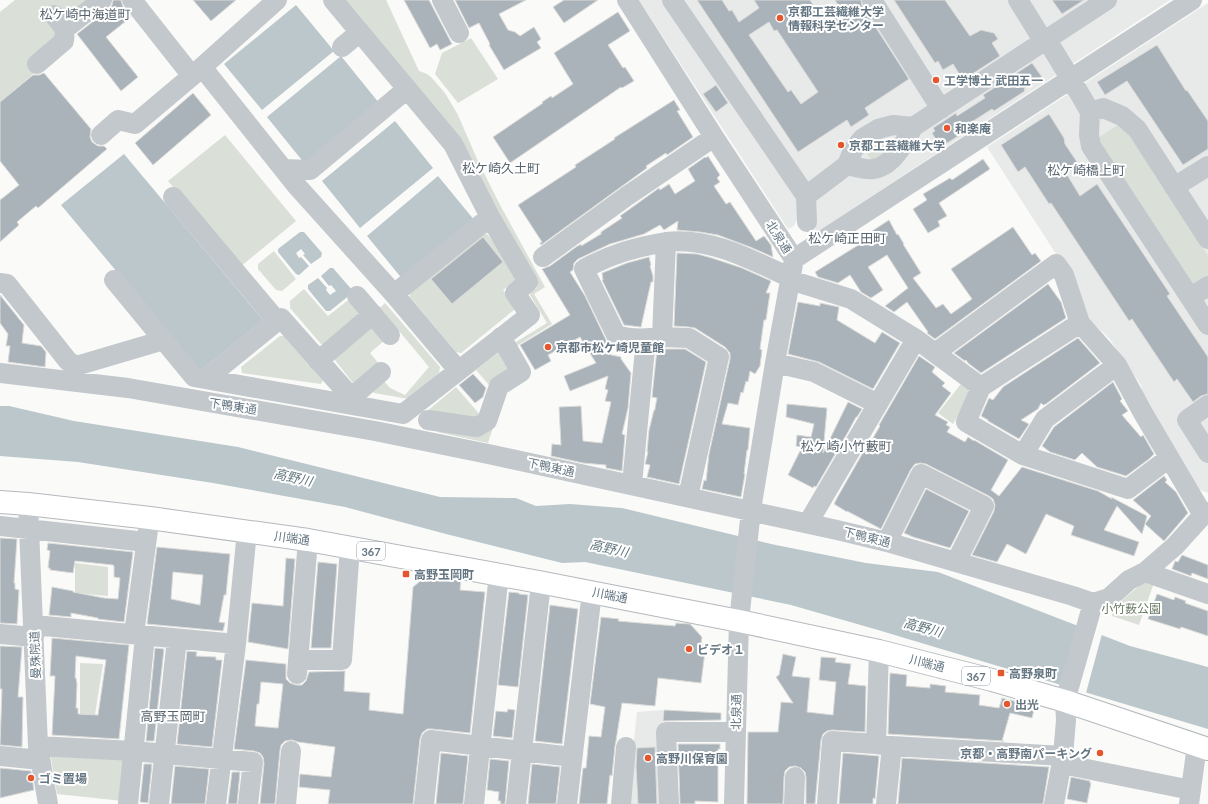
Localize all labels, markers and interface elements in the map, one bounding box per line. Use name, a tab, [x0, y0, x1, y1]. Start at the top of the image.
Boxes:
place label: 京都工芸繊維大学 情報科学センター	[788, 4, 884, 33]
district label: 松ケ崎中海道町	[39, 6, 131, 22]
marker: 京都工芸繊維大学 情報科学センター	[775, 13, 785, 23]
place label: 工学博士 武田五一	[944, 73, 1043, 88]
marker: 工学博士 武田五一	[931, 75, 941, 85]
place label: 和楽庵	[955, 121, 991, 136]
marker: 和楽庵	[942, 123, 952, 133]
place label: 京都工芸繊維大学	[849, 138, 945, 153]
marker: 京都工芸繊維大学	[836, 140, 846, 150]
district label: 松ケ崎久土町	[462, 160, 540, 176]
district label: 松ケ崎橋上町	[1047, 162, 1125, 178]
street label: 北泉通	[763, 218, 795, 256]
district label: 松ケ崎正田町	[808, 230, 886, 246]
place label: 京都市松ケ崎児童館	[556, 340, 664, 355]
marker: 京都市松ケ崎児童館	[543, 342, 553, 352]
street label: 下鴨東通	[208, 395, 258, 417]
district label: 松ケ崎小竹藪町	[800, 438, 892, 454]
street label: 下鴨東通	[526, 455, 576, 479]
water label: 高野川	[272, 465, 316, 490]
street label: 下鴨東通	[842, 524, 892, 550]
street label: 川端通	[273, 528, 311, 548]
water label: 高野川	[588, 536, 632, 561]
road number: 367	[357, 542, 385, 560]
place label: 高野玉岡町	[414, 567, 474, 582]
marker: 高野玉岡町	[401, 569, 411, 579]
street label: 川端通	[591, 584, 629, 606]
park label: 小竹薮公園	[1101, 601, 1161, 616]
water label: 高野川	[902, 614, 946, 640]
street label: 曼殊院道	[27, 631, 43, 679]
place label: ビデオ１	[697, 642, 745, 657]
marker: ビデオ１	[684, 644, 694, 654]
street label: 川端通	[908, 651, 946, 675]
place label: 高野泉町	[1009, 666, 1057, 681]
road number: 367	[962, 667, 990, 685]
marker: 高野泉町	[996, 668, 1006, 678]
street label: 北泉通	[728, 694, 744, 730]
place label: 出光	[1015, 697, 1039, 712]
marker: 出光	[1002, 699, 1012, 709]
district label: 高野玉岡町	[140, 708, 206, 724]
place label: 京都・高野南パーキング	[960, 746, 1092, 761]
marker: 京都・高野南パーキング	[1095, 748, 1105, 758]
place label: 高野川保育園	[656, 751, 728, 766]
marker: 高野川保育園	[643, 753, 653, 763]
place label: ゴミ置場	[39, 771, 87, 786]
marker: ゴミ置場	[26, 773, 36, 783]

